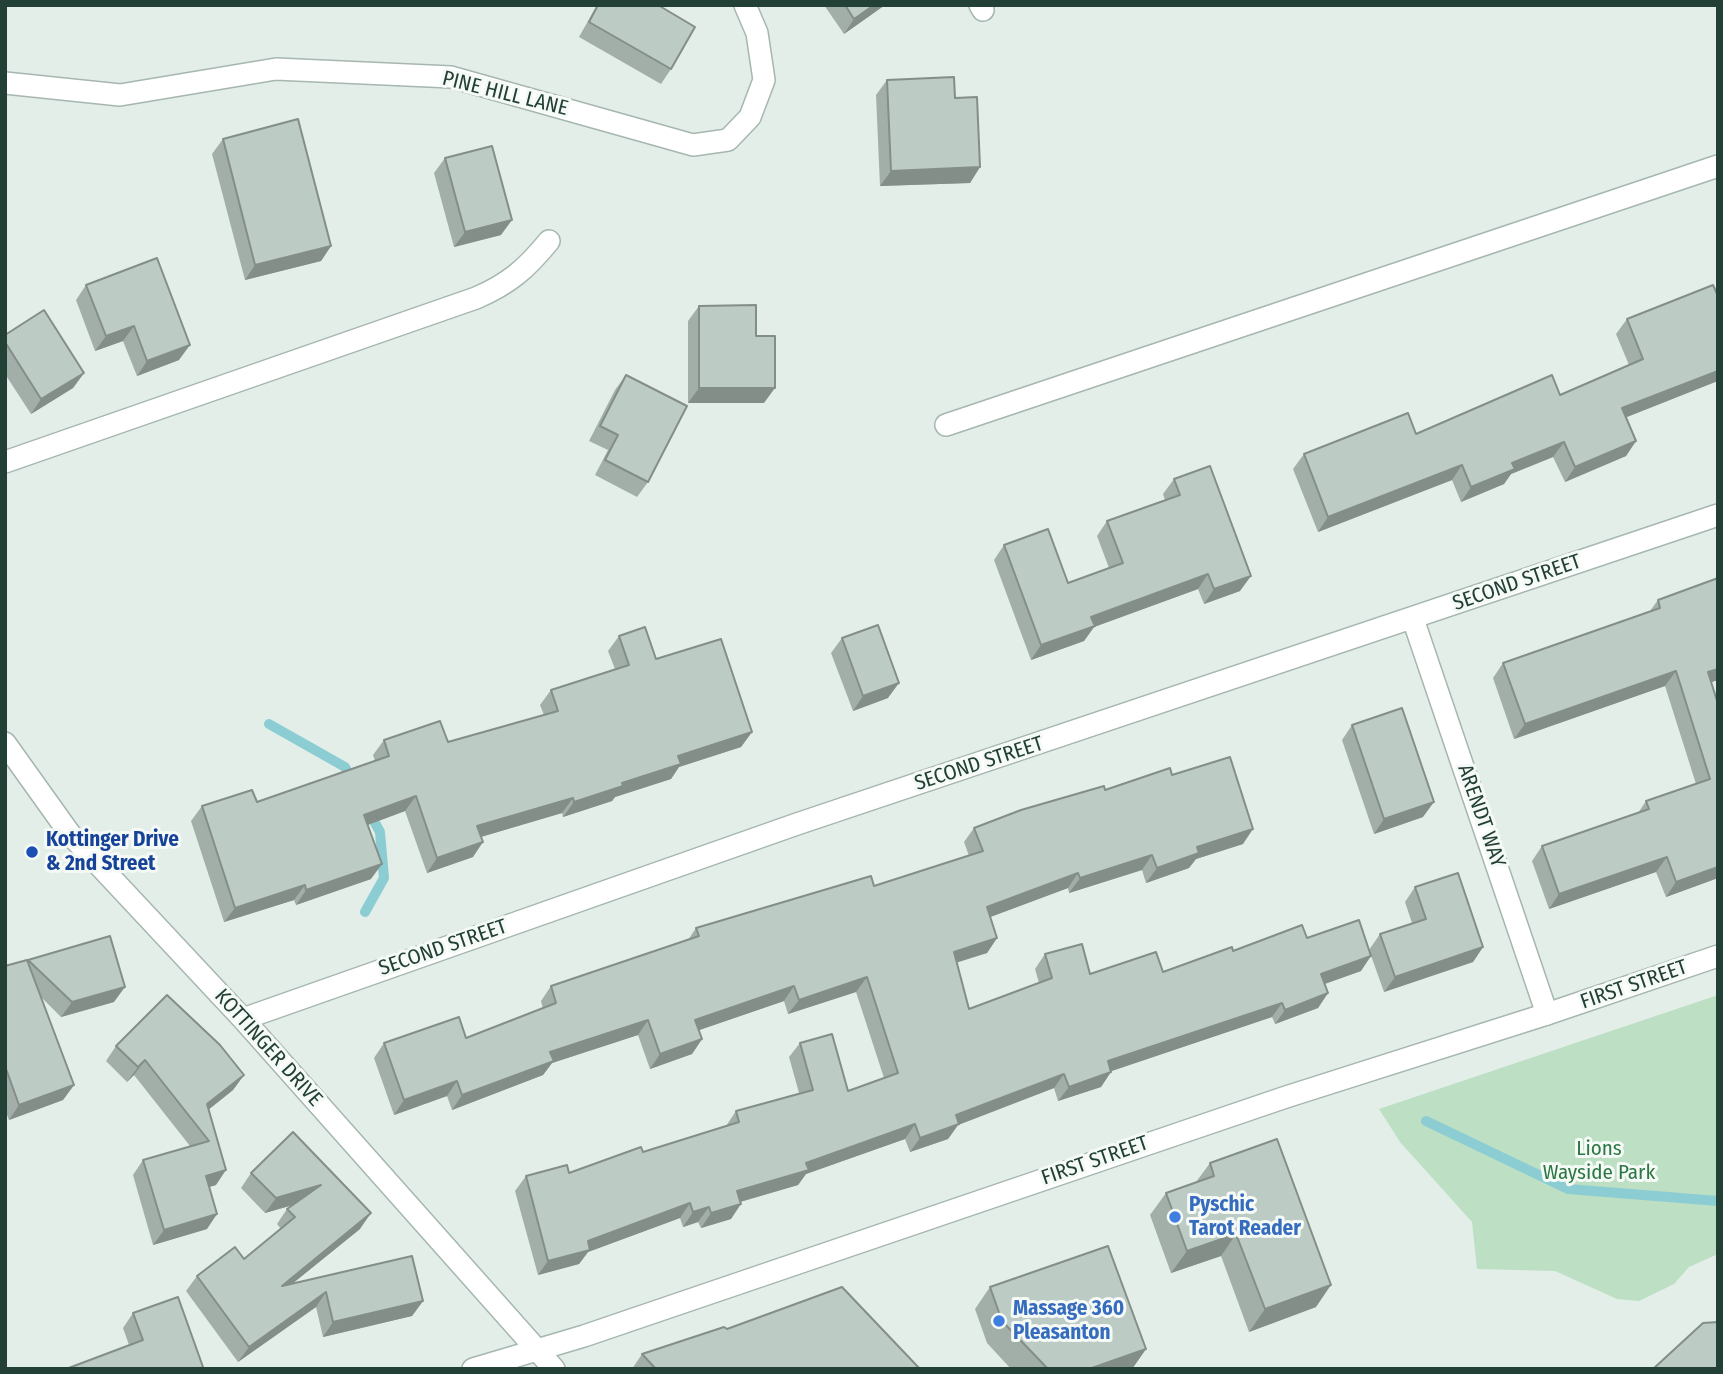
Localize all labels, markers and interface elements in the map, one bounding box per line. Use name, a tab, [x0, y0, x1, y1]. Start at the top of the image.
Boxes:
street label: PINE HILL LANE	[439, 66, 571, 122]
street label: SECOND STREET	[1450, 549, 1584, 617]
street label: SECOND STREET	[911, 731, 1047, 797]
street label: ARENDT WAY	[1452, 761, 1510, 871]
place label: Kottinger Drive & 2nd Street	[46, 827, 179, 877]
marker: Kottinger Drive & 2nd Street	[24, 844, 40, 860]
street label: SECOND STREET	[376, 914, 510, 982]
street label: FIRST STREET	[1577, 955, 1691, 1015]
street label: KOTTINGER DRIVE	[209, 984, 327, 1112]
street label: FIRST STREET	[1038, 1131, 1152, 1191]
park label: Lions Wayside Park	[1543, 1136, 1655, 1186]
place label: Pyschic Tarot Reader	[1189, 1192, 1301, 1242]
marker: Pyschic Tarot Reader	[1167, 1209, 1183, 1225]
place label: Massage 360 Pleasanton	[1013, 1296, 1124, 1346]
marker: Massage 360 Pleasanton	[991, 1313, 1007, 1329]

